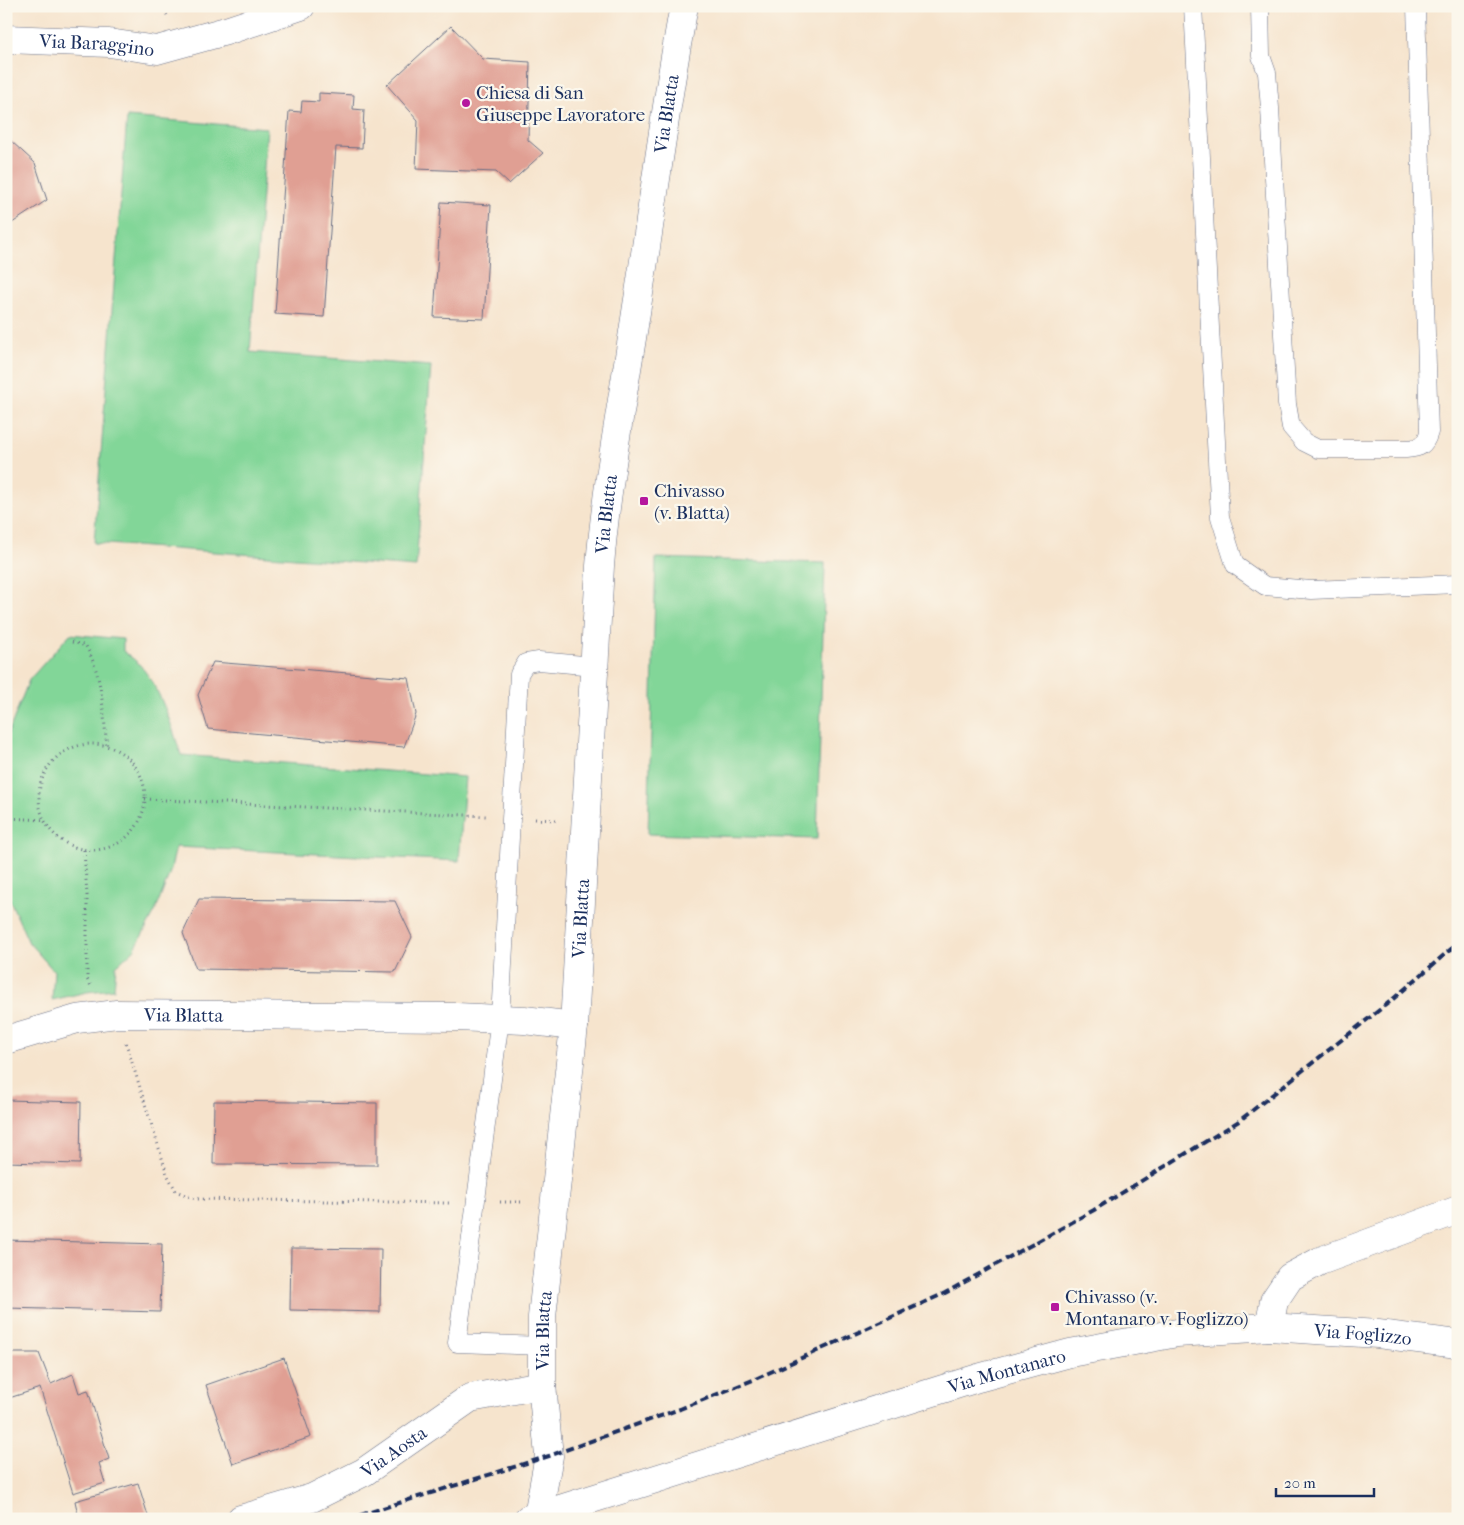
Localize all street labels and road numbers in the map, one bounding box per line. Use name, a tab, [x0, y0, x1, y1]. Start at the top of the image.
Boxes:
street label: Via Baraggino	[38, 30, 156, 62]
street label: Via Blatta	[650, 73, 684, 156]
street label: Via Blatta	[591, 473, 622, 556]
street label: Via Blatta	[568, 878, 594, 960]
street label: Via Blatta	[143, 1004, 224, 1027]
street label: Via Blatta	[532, 1289, 557, 1371]
street label: Via Foglizzo	[1312, 1320, 1413, 1350]
street label: Via Montanaro	[944, 1345, 1068, 1399]
street label: Via Aosta	[356, 1422, 431, 1483]

